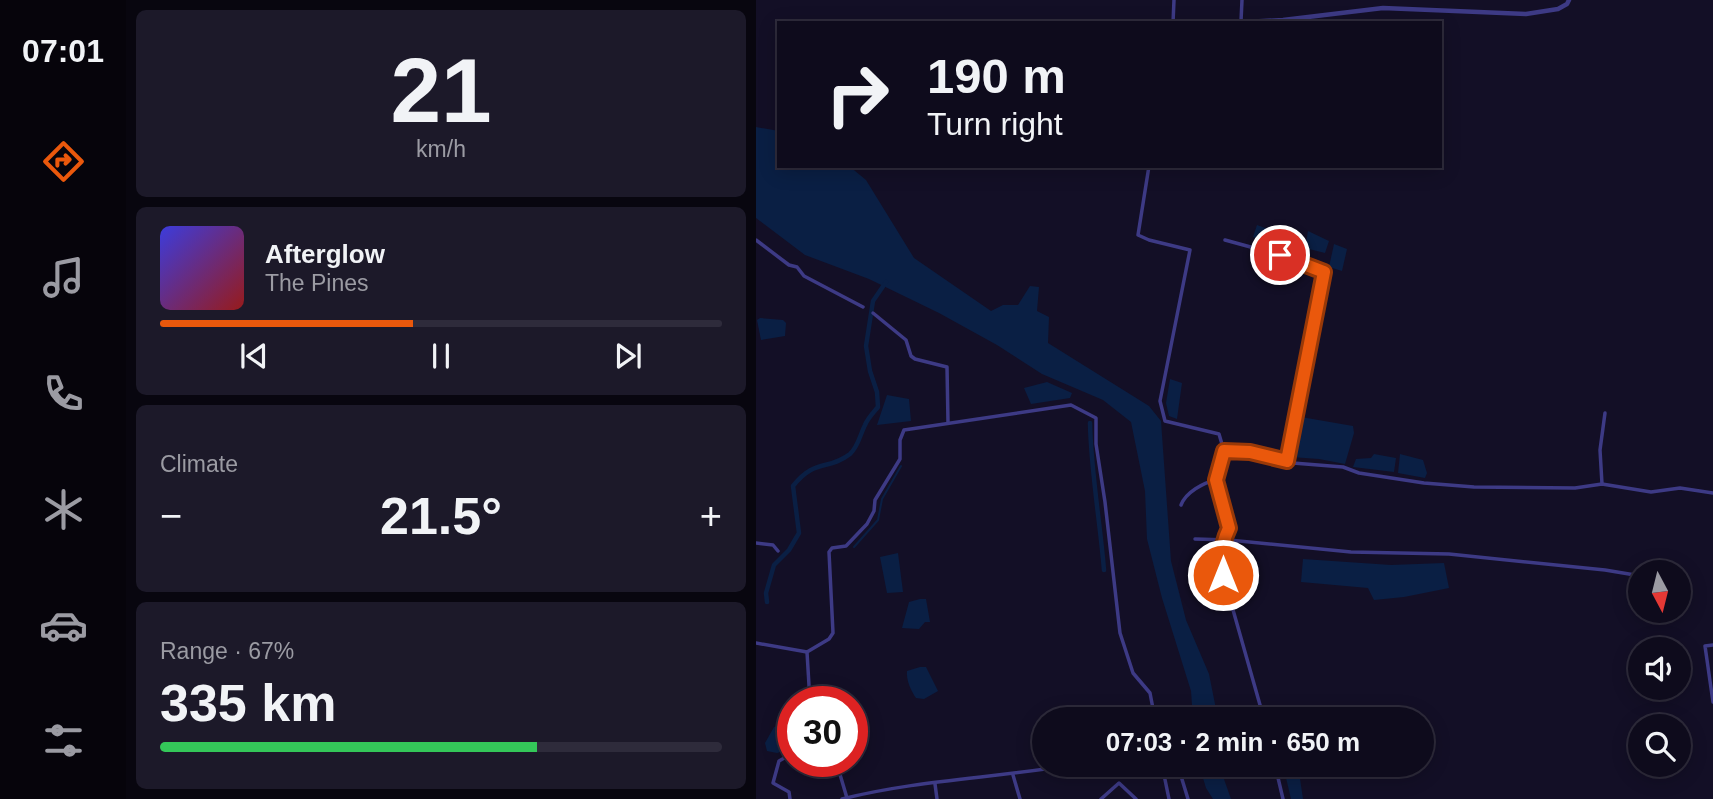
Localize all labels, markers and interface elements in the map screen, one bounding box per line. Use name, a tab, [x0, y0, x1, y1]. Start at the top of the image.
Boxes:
text: 07:01	[22, 33, 104, 69]
text: 21	[390, 40, 492, 141]
icon: right	[812, 49, 903, 140]
text: 190 m	[927, 49, 1066, 103]
text: Turn right	[927, 106, 1063, 142]
text: km/h	[416, 136, 466, 162]
icon: directions	[39, 137, 88, 186]
pin	[1250, 225, 1310, 285]
icon: arrive	[1261, 236, 1299, 274]
text: Afterglow	[265, 239, 385, 269]
icon: music	[39, 253, 88, 302]
text: The Pines	[265, 270, 369, 296]
icon: previous	[235, 337, 273, 375]
icon: pause	[422, 337, 460, 375]
icon: next	[609, 337, 647, 375]
icon: phone	[39, 369, 88, 418]
text: Climate	[160, 451, 238, 477]
icon: climate	[39, 485, 88, 534]
text: 21.5°	[380, 487, 502, 545]
text: −	[160, 495, 182, 537]
text: +	[700, 495, 722, 537]
position arrow	[1186, 538, 1260, 612]
north arrow	[1628, 560, 1690, 623]
map controls	[1628, 560, 1691, 777]
icon: car	[39, 601, 88, 650]
button: sound	[1628, 637, 1691, 700]
text: Range · 67%	[160, 638, 294, 664]
text: 335 km	[160, 674, 336, 732]
speed limit sign: 30	[777, 686, 868, 777]
button: search	[1628, 714, 1691, 777]
icon: filters	[39, 716, 88, 765]
text: 07:03 · 2 min · 650 m	[1106, 727, 1360, 757]

